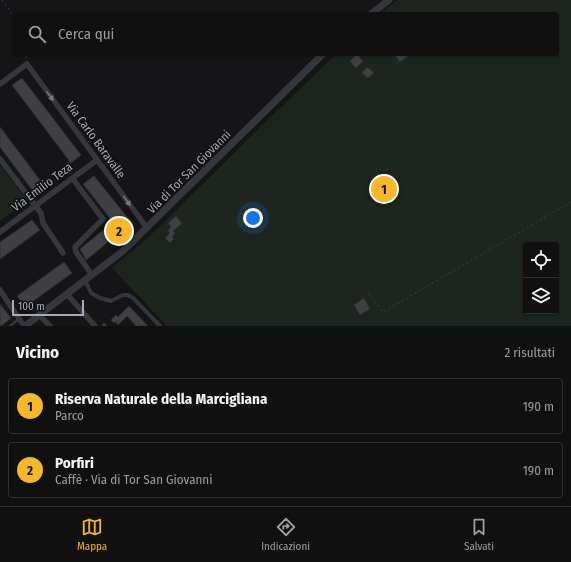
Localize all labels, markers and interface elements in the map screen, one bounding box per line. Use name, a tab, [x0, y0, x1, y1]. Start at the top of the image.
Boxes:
search box	[12, 12, 559, 56]
icon: search	[26, 23, 48, 45]
text: Cerca qui	[58, 25, 114, 43]
one-way arrow	[46, 90, 54, 101]
street label: Via Carlo Baravalle	[64, 99, 129, 181]
street label: Via di Tor San Giovanni	[144, 127, 234, 217]
street label: Via Emilio Teza	[9, 160, 75, 214]
pin: 1	[371, 174, 397, 204]
one-way arrow	[123, 195, 131, 206]
your location	[243, 208, 263, 228]
pin: 2	[106, 216, 132, 246]
map controls	[523, 242, 559, 314]
button: locate	[523, 242, 559, 278]
button: layers	[523, 278, 559, 314]
scale bar	[12, 298, 84, 317]
text: 100 m	[18, 300, 45, 313]
text: Vicino	[16, 342, 59, 363]
text: 2 risultati	[505, 345, 555, 360]
text: Riserva Naturale della Marcigliana	[55, 390, 267, 408]
text: 1	[27, 399, 33, 414]
text: 190 m	[523, 399, 554, 414]
text: Parco	[55, 408, 84, 423]
text: Porfiri	[55, 454, 94, 472]
text: 2	[27, 463, 33, 478]
text: 190 m	[523, 463, 554, 478]
text: Caffè · Via di Tor San Giovanni	[55, 472, 213, 487]
tab: Mappa	[77, 516, 107, 553]
tab: Indicazioni	[261, 516, 310, 553]
tab: Salvati	[464, 516, 494, 553]

